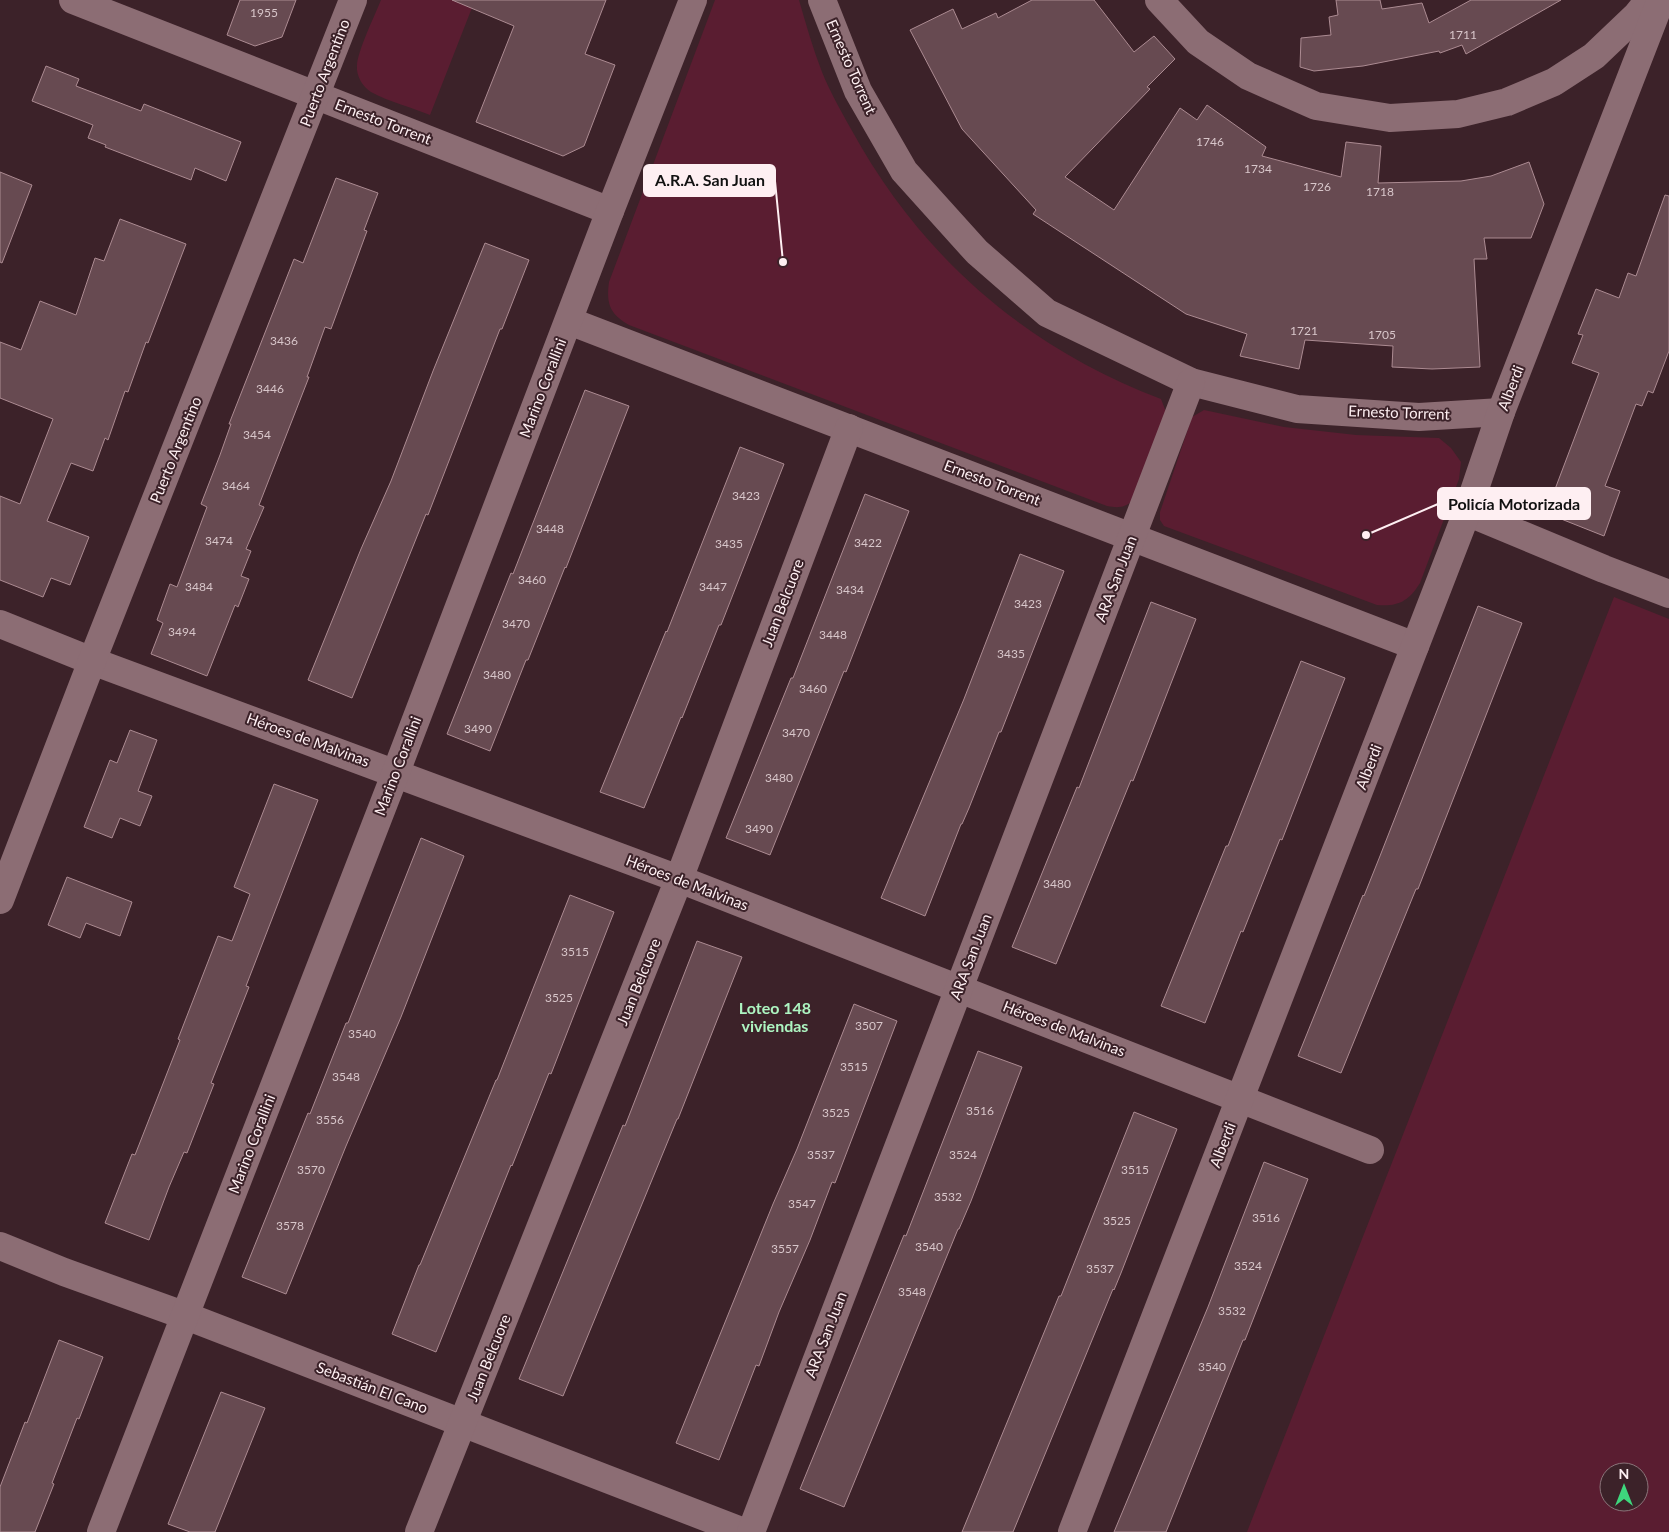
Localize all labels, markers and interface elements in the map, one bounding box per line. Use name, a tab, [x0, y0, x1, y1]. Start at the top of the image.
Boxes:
house number: 1955	[250, 5, 278, 20]
street label: Puerto Argentino	[295, 17, 353, 129]
street label: Ernesto Torrent	[823, 17, 881, 117]
house number: 1711	[1449, 27, 1477, 42]
street label: Ernesto Torrent	[333, 94, 435, 148]
house number: 1746	[1196, 134, 1224, 149]
house number: 1734	[1244, 161, 1272, 176]
callout: A.R.A. San Juan	[644, 165, 775, 196]
text: A.R.A. San Juan	[654, 170, 765, 189]
house number: 1726	[1303, 179, 1331, 194]
house number: 1718	[1366, 184, 1394, 199]
house number: 1721	[1290, 323, 1318, 338]
house number: 1705	[1368, 327, 1396, 342]
house number: 3436	[270, 333, 298, 348]
street label: Marino Corallini	[515, 336, 569, 440]
street label: Alberdi	[1493, 362, 1527, 413]
house number: 3446	[256, 381, 284, 396]
street label: Puerto Argentino	[146, 394, 205, 506]
street label: Ernesto Torrent	[1348, 401, 1451, 423]
house number: 3454	[243, 427, 271, 442]
street label: Ernesto Torrent	[942, 455, 1044, 509]
house number: 3464	[222, 478, 250, 493]
house number: 3423	[732, 488, 760, 503]
callout: Policía Motorizada	[1438, 488, 1590, 519]
text: Policía Motorizada	[1448, 494, 1580, 513]
house number: 3448	[536, 521, 564, 536]
house number: 3474	[205, 533, 233, 548]
street label: ARA San Juan	[1090, 533, 1140, 624]
house number: 3422	[854, 535, 882, 550]
house number: 3435	[715, 536, 743, 551]
street label: Juan Belcuore	[757, 556, 807, 649]
house number: 3460	[518, 572, 546, 587]
house number: 3484	[185, 579, 213, 594]
house number: 3447	[699, 579, 727, 594]
house number: 3434	[836, 582, 864, 597]
house number: 3423	[1014, 596, 1042, 611]
house number: 3470	[502, 616, 530, 631]
house number: 3494	[168, 624, 196, 639]
house number: 3448	[819, 627, 847, 642]
house number: 3435	[997, 646, 1025, 661]
house number: 3480	[483, 667, 511, 682]
house number: 3460	[799, 681, 827, 696]
street label: Héroes de Malvinas	[244, 708, 372, 770]
street label: Marino Corallini	[370, 714, 424, 818]
house number: 3490	[464, 721, 492, 736]
house number: 3470	[782, 725, 810, 740]
street label: Alberdi	[1351, 741, 1385, 792]
house number: 3480	[765, 770, 793, 785]
house number: 3490	[745, 821, 773, 836]
street label: Héroes de Malvinas	[624, 850, 751, 914]
house number: 3480	[1043, 876, 1071, 891]
street label: ARA San Juan	[945, 911, 995, 1002]
street label: Juan Belcuore	[612, 935, 664, 1028]
house number: 3515	[561, 944, 589, 959]
house number: 3525	[545, 990, 573, 1005]
street label: Héroes de Malvinas	[1001, 996, 1128, 1060]
district label: Loteo 148 viviendas	[739, 998, 811, 1035]
house number: 3507	[855, 1018, 883, 1033]
house number: 3540	[348, 1026, 376, 1041]
house number: 3515	[840, 1059, 868, 1074]
house number: 3548	[332, 1069, 360, 1084]
street label: Marino Corallini	[224, 1092, 278, 1196]
house number: 3516	[966, 1103, 994, 1118]
house number: 3525	[822, 1105, 850, 1120]
house number: 3556	[316, 1112, 344, 1127]
street label: Alberdi	[1205, 1119, 1239, 1170]
house number: 3537	[807, 1147, 835, 1162]
house number: 3524	[949, 1147, 977, 1162]
house number: 3570	[297, 1162, 325, 1177]
house number: 3515	[1121, 1162, 1149, 1177]
house number: 3532	[934, 1189, 962, 1204]
house number: 3547	[788, 1196, 816, 1211]
house number: 3516	[1252, 1210, 1280, 1225]
house number: 3525	[1103, 1213, 1131, 1228]
house number: 3578	[276, 1218, 304, 1233]
house number: 3540	[915, 1239, 943, 1254]
house number: 3557	[771, 1241, 799, 1256]
house number: 3524	[1234, 1258, 1262, 1273]
house number: 3537	[1086, 1261, 1114, 1276]
house number: 3548	[898, 1284, 926, 1299]
street label: ARA San Juan	[800, 1289, 850, 1380]
house number: 3532	[1218, 1303, 1246, 1318]
street label: Juan Belcuore	[462, 1311, 514, 1404]
street label: Sebastián El Cano	[314, 1358, 430, 1417]
house number: 3540	[1198, 1359, 1226, 1374]
north arrow	[1599, 1462, 1649, 1512]
text: N	[1619, 1465, 1629, 1482]

